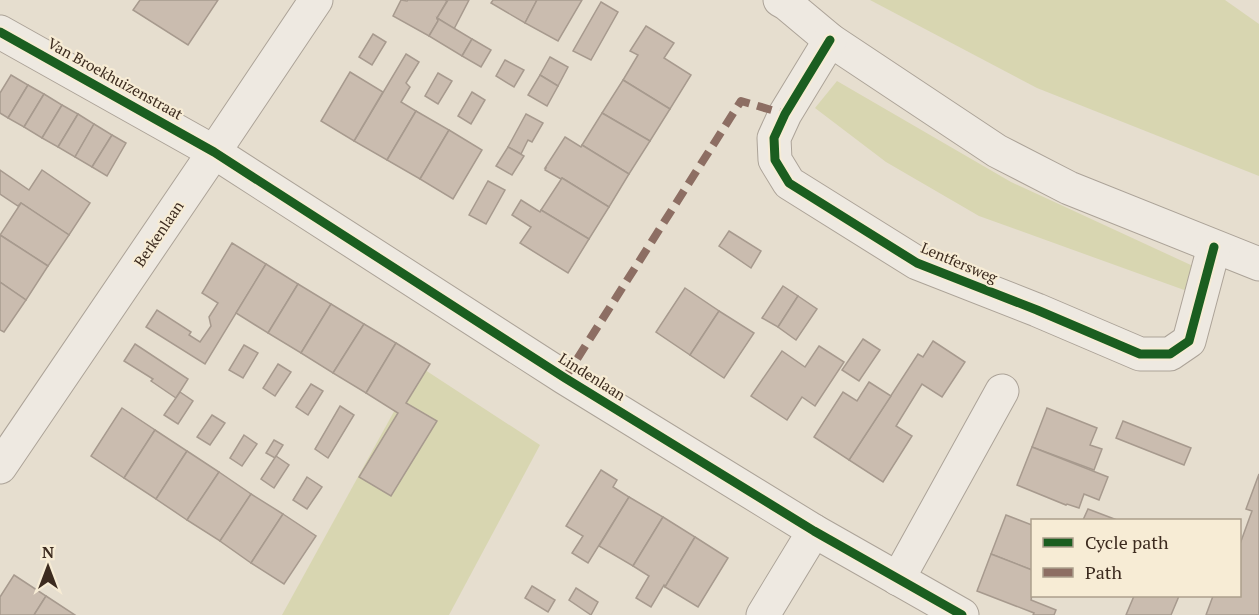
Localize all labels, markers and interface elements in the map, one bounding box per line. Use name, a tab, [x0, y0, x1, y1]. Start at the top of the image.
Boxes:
street label: Van Broekhuizenstraat	[44, 33, 187, 124]
street label: Berkenlaan	[129, 197, 188, 270]
street label: Lentfersweg	[918, 237, 1002, 288]
street label: Lindenlaan	[555, 348, 630, 405]
legend	[1031, 519, 1241, 597]
text: Cycle path	[1085, 530, 1169, 554]
north arrow	[18, 537, 78, 597]
text: N	[42, 541, 54, 563]
text: Path	[1085, 560, 1122, 584]

